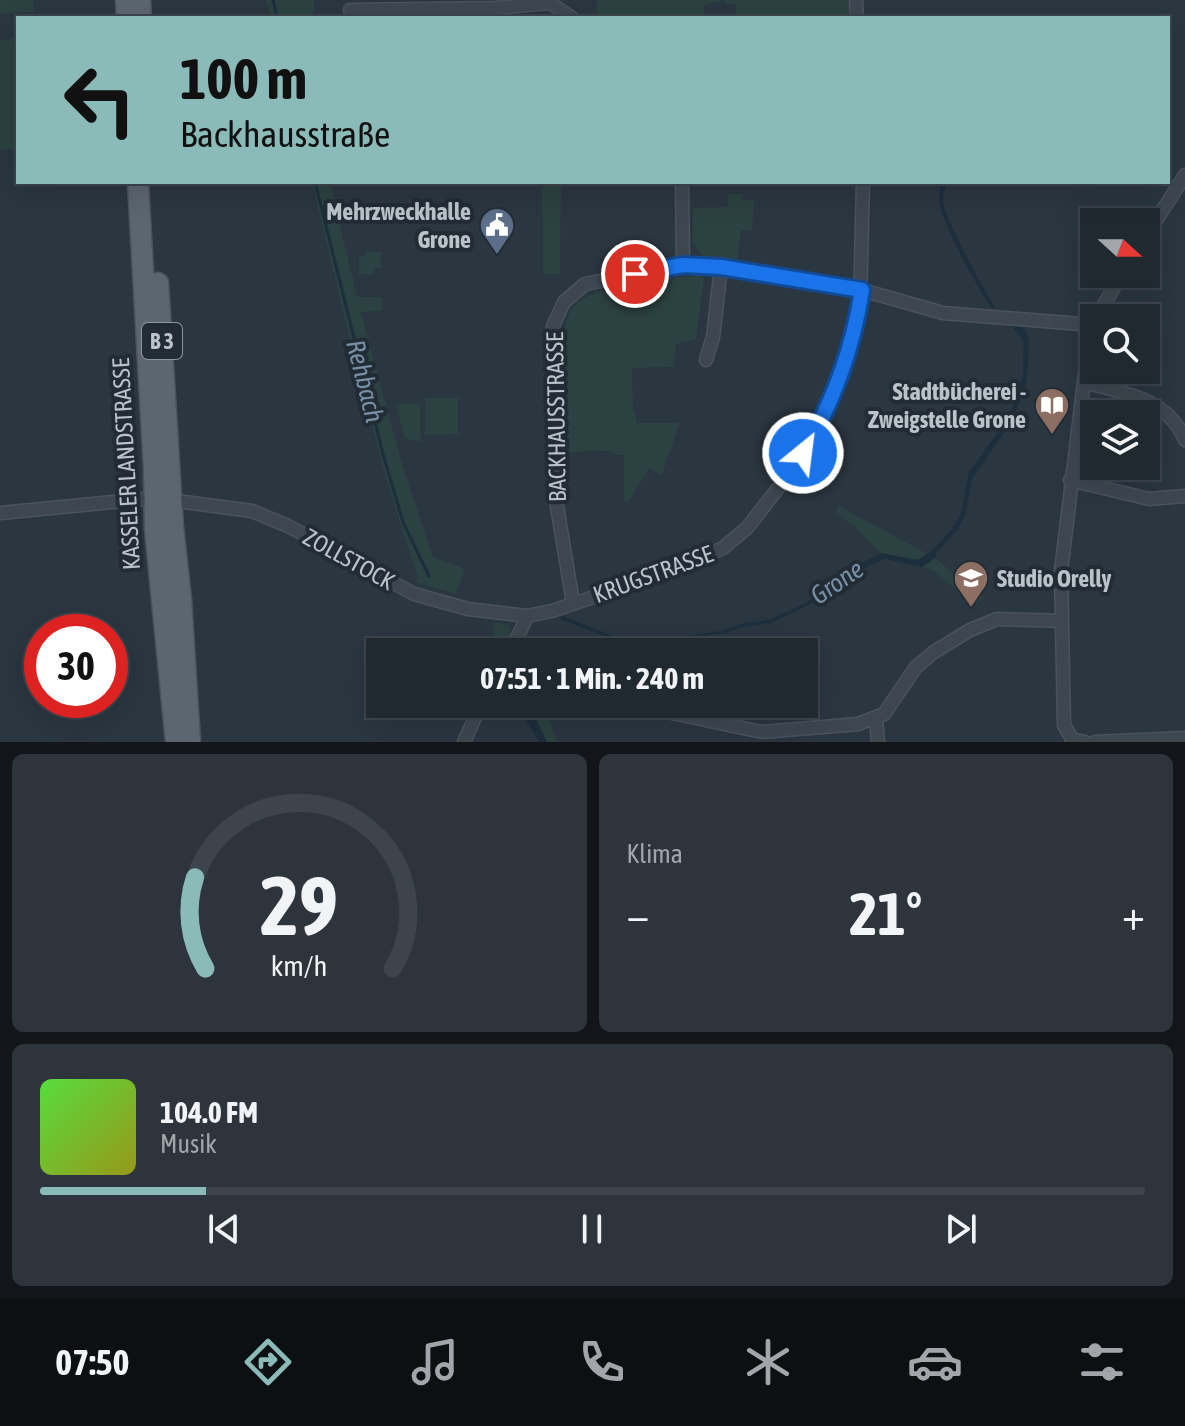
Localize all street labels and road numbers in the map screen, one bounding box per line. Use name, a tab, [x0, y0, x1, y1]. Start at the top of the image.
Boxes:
road number: B 3	[142, 323, 182, 359]
street label: BACKHAUSSTRASSE	[541, 332, 571, 502]
street label: KASSELER LANDSTRASSE	[107, 357, 145, 571]
street label: ZOLLSTOCK	[299, 523, 400, 595]
street label: KRUGSTRASSE	[589, 540, 717, 608]

